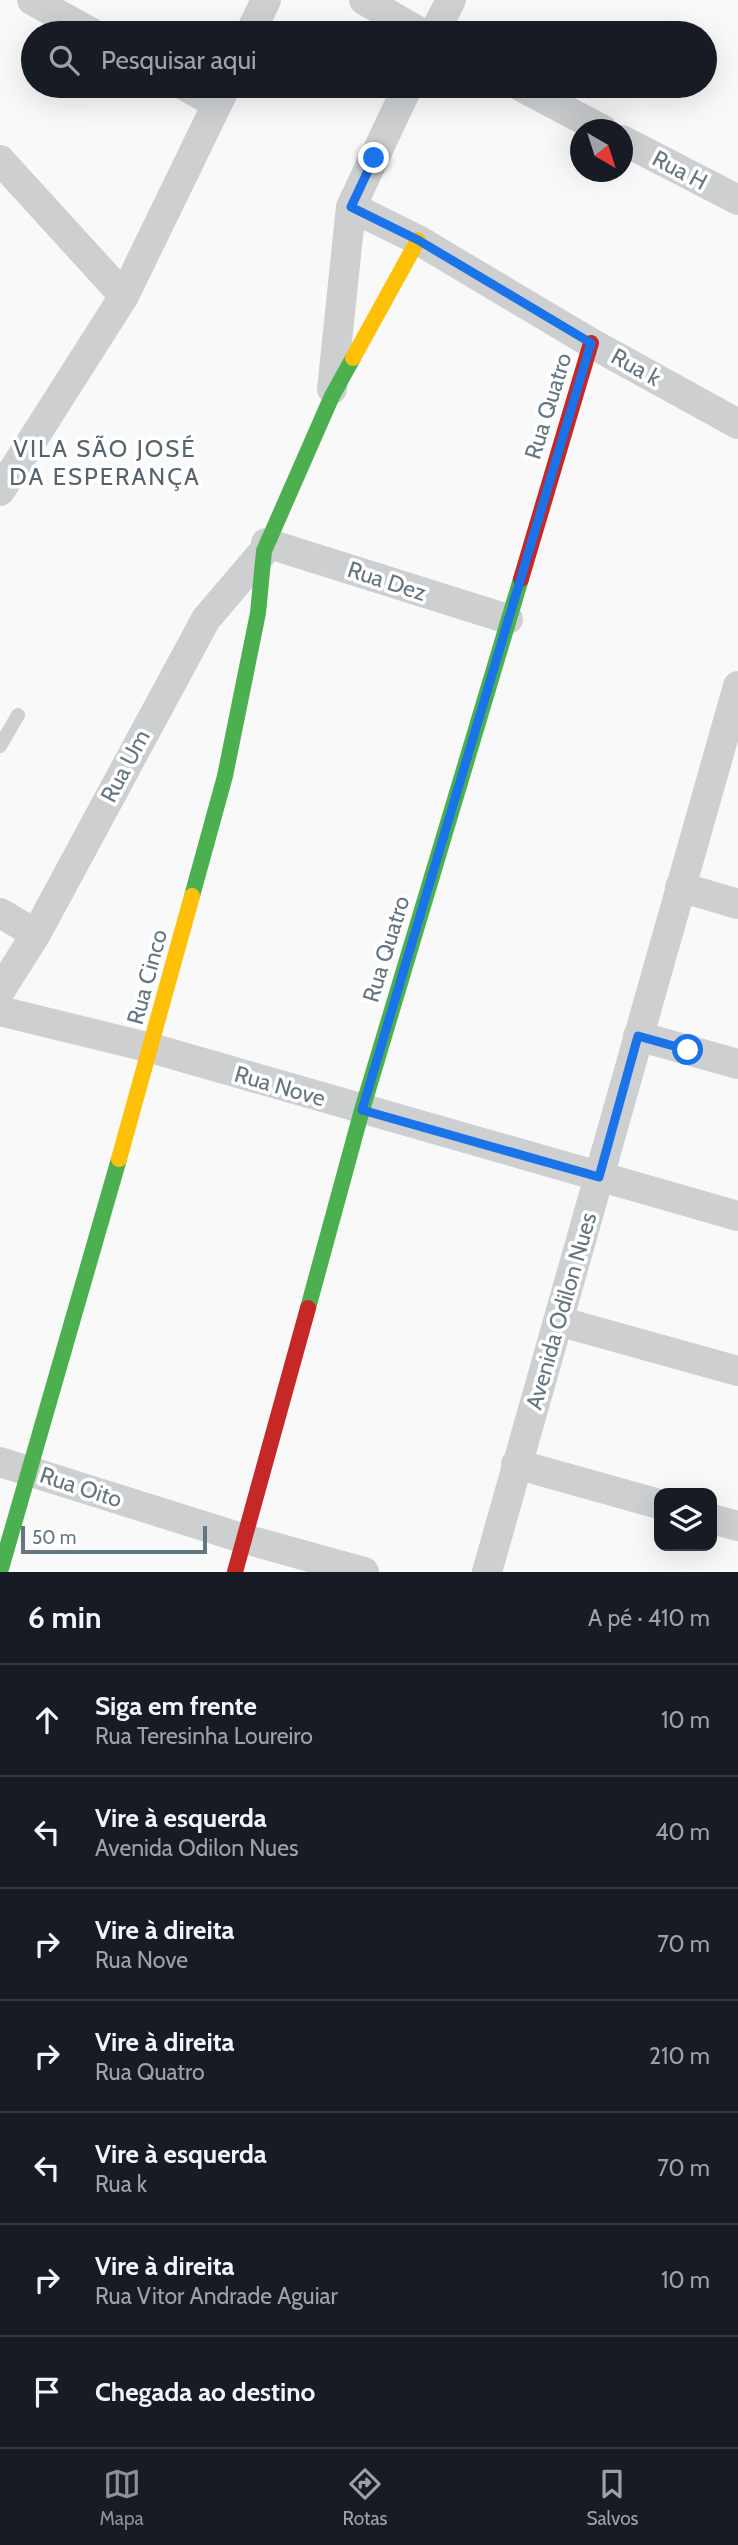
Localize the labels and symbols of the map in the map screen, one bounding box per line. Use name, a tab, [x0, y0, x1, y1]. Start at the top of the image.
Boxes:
north arrow	[570, 119, 633, 182]
route end	[358, 142, 389, 173]
street label: Rua H	[648, 144, 712, 196]
street label: Rua k	[606, 342, 666, 392]
street label: Rua Quatro	[519, 349, 577, 463]
district label: VILA SÃO JOSÉ DA ESPERANÇA	[9, 434, 201, 491]
street label: Rua Dez	[344, 555, 430, 607]
street label: Rua Um	[94, 725, 156, 807]
street label: Rua Quatro	[357, 892, 415, 1006]
street label: Rua Cinco	[121, 926, 173, 1028]
route start	[672, 1034, 703, 1065]
street label: Rua Nove	[231, 1060, 329, 1112]
street label: Avenida Odilon Nues	[520, 1209, 602, 1413]
street label: Rua Oito	[36, 1461, 126, 1513]
scale bar	[21, 1523, 206, 1555]

